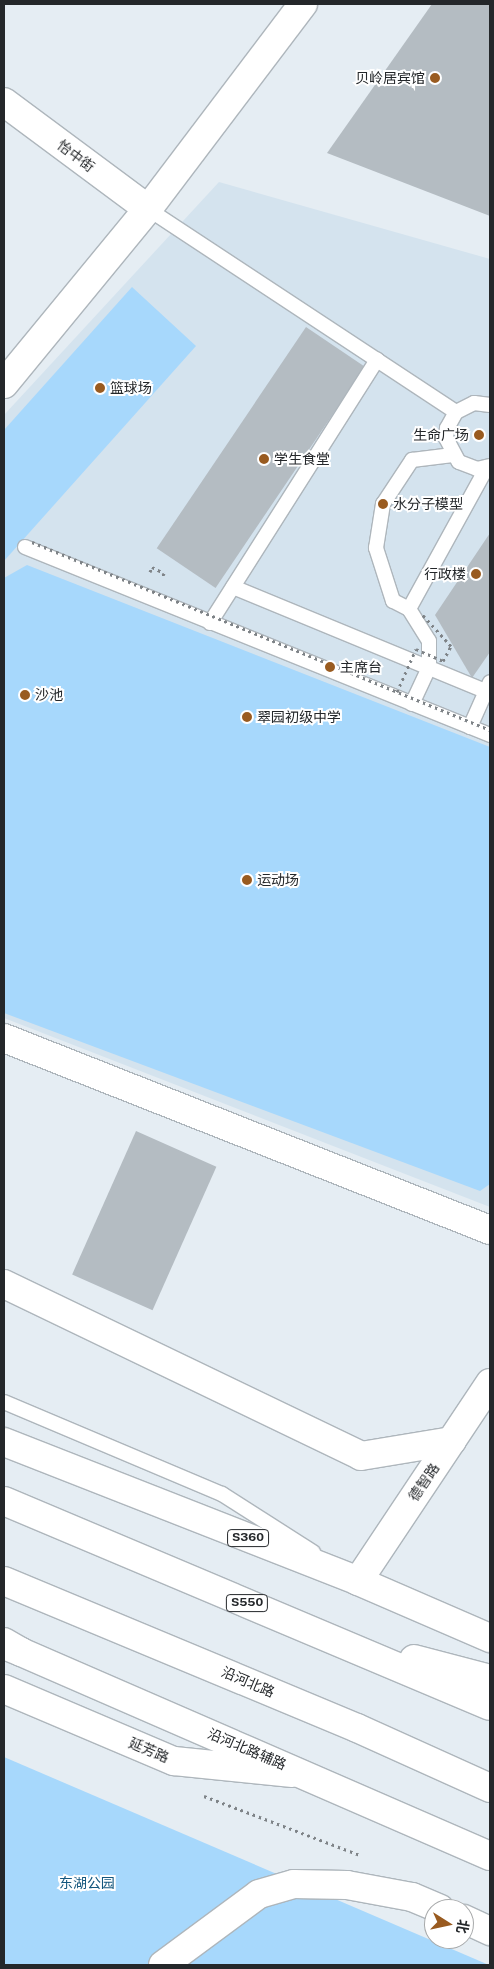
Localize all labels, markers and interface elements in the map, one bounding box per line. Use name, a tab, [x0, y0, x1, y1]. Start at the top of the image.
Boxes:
place label: 贝岭居宾馆	[355, 70, 425, 86]
marker: 贝岭居宾馆	[429, 72, 441, 84]
street label: 怡中街	[54, 137, 98, 175]
place label: 篮球场	[110, 380, 152, 396]
marker: 篮球场	[94, 382, 106, 394]
place label: 生命广场	[413, 427, 469, 443]
marker: 生命广场	[473, 429, 485, 441]
place label: 学生食堂	[274, 451, 330, 467]
marker: 学生食堂	[258, 453, 270, 465]
place label: 水分子模型	[393, 496, 463, 512]
marker: 水分子模型	[377, 498, 389, 510]
place label: 行政楼	[424, 566, 466, 582]
marker: 行政楼	[470, 568, 482, 580]
place label: 主席台	[340, 659, 382, 675]
marker: 主席台	[324, 661, 336, 673]
place label: 沙池	[35, 687, 63, 703]
marker: 沙池	[19, 689, 31, 701]
place label: 翠园初级中学	[257, 709, 341, 725]
marker: 翠园初级中学	[241, 711, 253, 723]
place label: 运动场	[257, 872, 299, 888]
marker: 运动场	[241, 874, 253, 886]
street label: 德智路	[405, 1460, 443, 1504]
road number: S360	[227, 1529, 269, 1548]
road number: S550	[226, 1594, 268, 1612]
street label: 沿河北路	[219, 1663, 277, 1701]
street label: 沿河北路辅路	[205, 1725, 289, 1773]
street label: 延芳路	[126, 1734, 172, 1766]
park label: 东湖公园	[59, 1875, 115, 1891]
north arrow	[424, 1899, 474, 1949]
text: 北	[454, 1918, 472, 1935]

